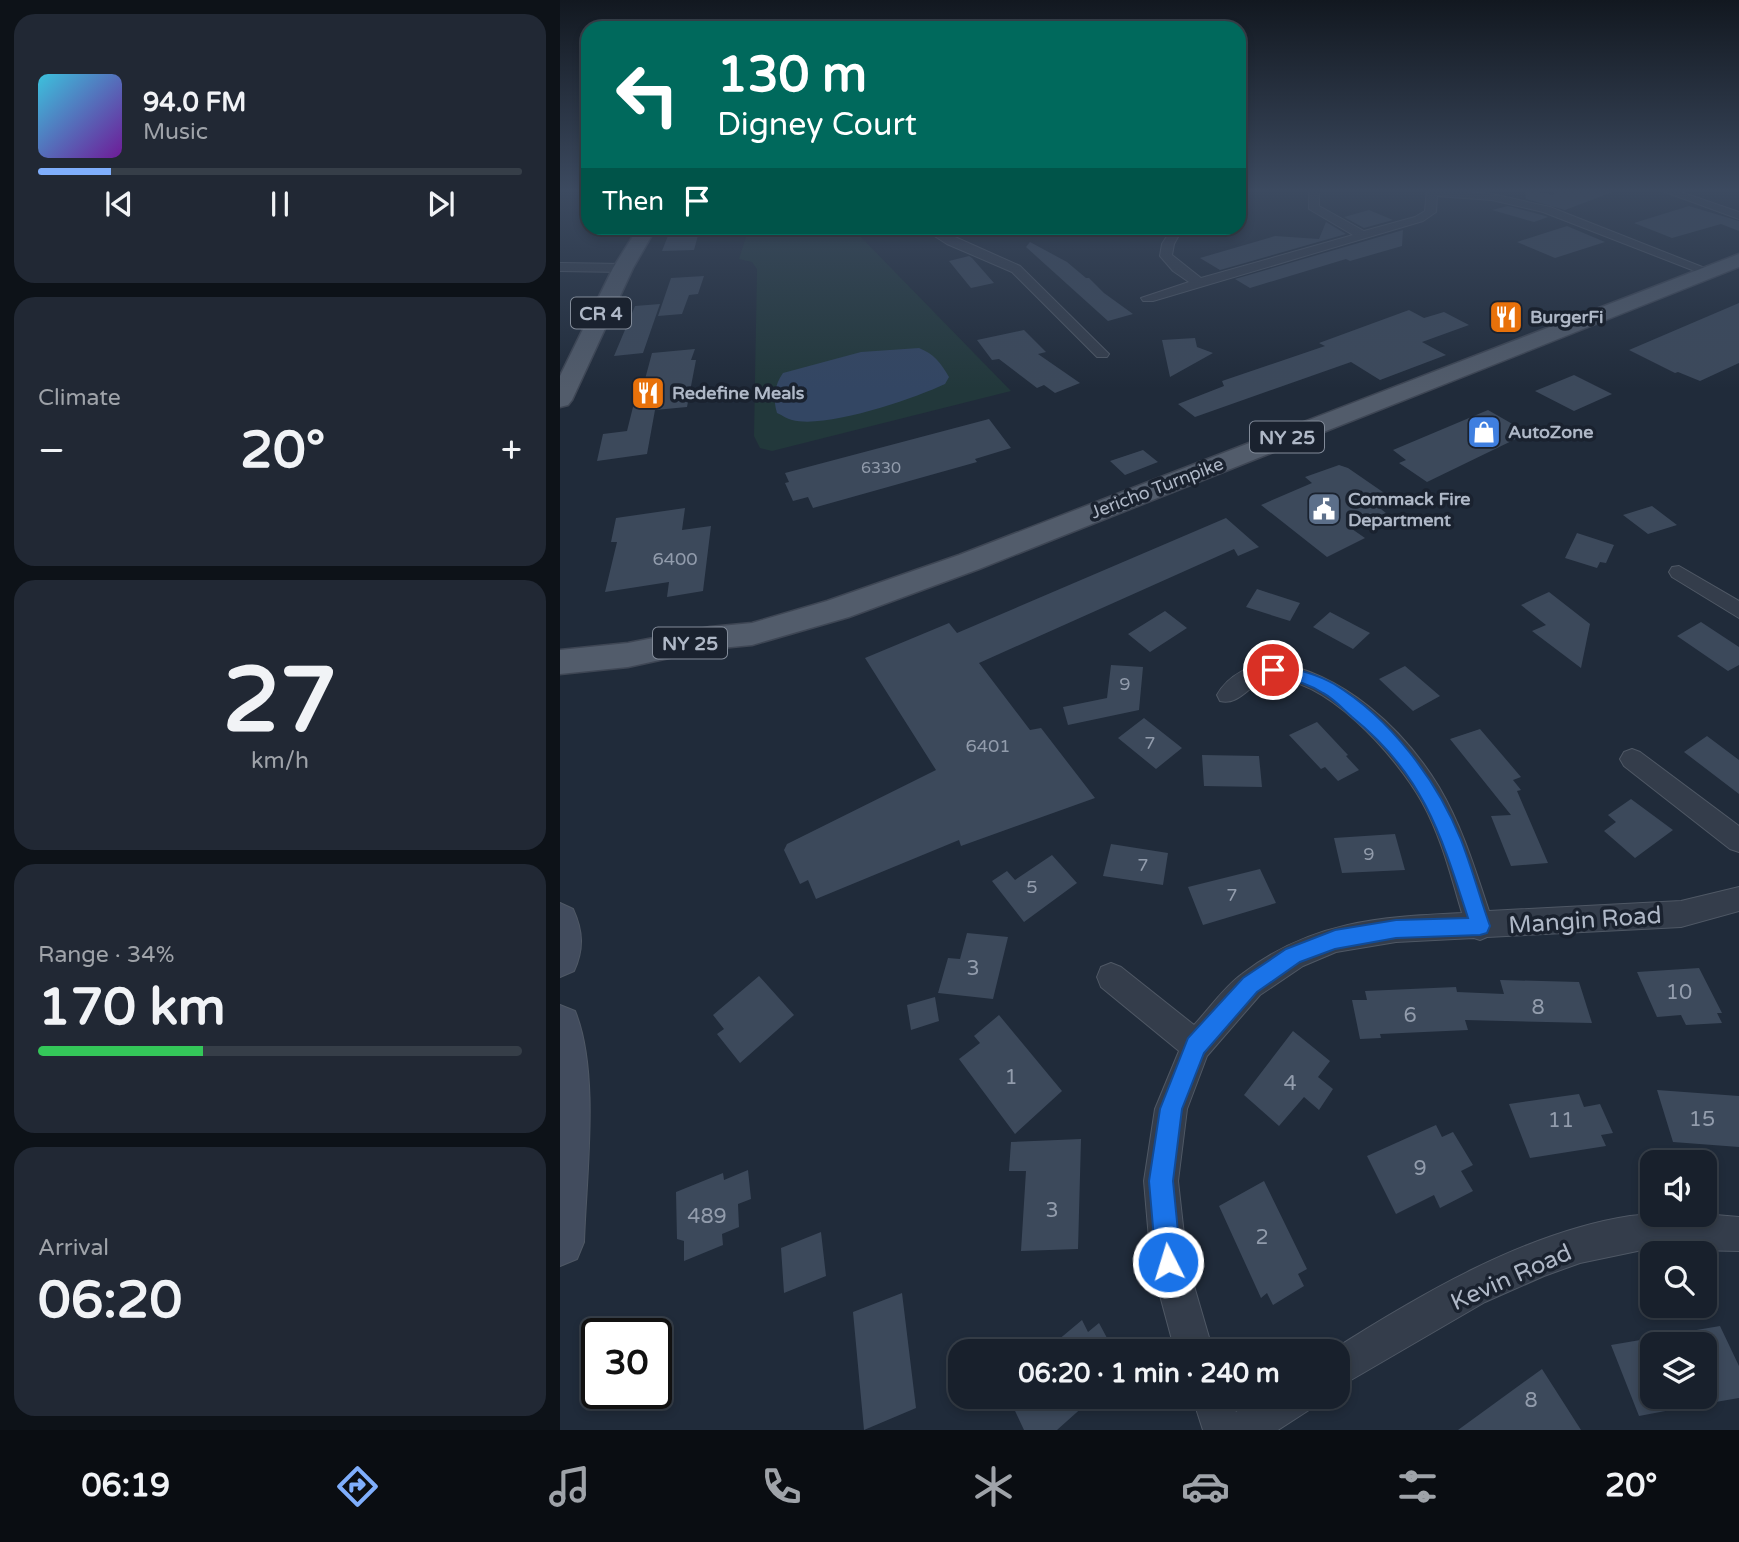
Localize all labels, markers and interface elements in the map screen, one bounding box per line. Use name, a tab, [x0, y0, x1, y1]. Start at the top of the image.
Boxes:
text: 130 m	[717, 46, 867, 105]
icon: left	[602, 49, 693, 140]
text: 94.0 FM	[143, 87, 246, 118]
text: Digney Court	[717, 106, 917, 144]
text: Music	[143, 118, 208, 146]
icon: arrive	[678, 182, 716, 220]
icon: previous	[100, 185, 138, 223]
icon: pause	[261, 185, 299, 223]
icon: next	[422, 185, 460, 223]
text: Then	[602, 186, 664, 217]
road number: CR 4	[571, 298, 631, 328]
restaurant icon: BurgerFi	[1487, 298, 1525, 336]
place label: BurgerFi	[1530, 306, 1604, 328]
restaurant icon: Redefine Meals	[629, 374, 667, 412]
place label: Redefine Meals	[672, 382, 805, 404]
text: Climate	[38, 384, 121, 412]
shop icon: AutoZone	[1465, 413, 1503, 451]
text: 20°	[240, 419, 325, 482]
place label: AutoZone	[1508, 421, 1593, 443]
road number: NY 25	[1250, 422, 1324, 452]
text: −	[38, 428, 65, 474]
text: +	[501, 428, 522, 474]
street label: Jericho Turnpike	[1087, 453, 1227, 523]
house number: 6330	[861, 458, 901, 478]
place label: Commack Fire Department	[1348, 488, 1470, 531]
public building icon: Commack Fire Department	[1305, 490, 1343, 528]
house number: 6400	[652, 548, 698, 570]
road number: NY 25	[653, 628, 727, 658]
pin	[1243, 640, 1303, 700]
text: 27	[223, 646, 337, 756]
icon: arrive	[1254, 651, 1292, 689]
house number: 9	[1119, 673, 1131, 695]
house number: 7	[1144, 732, 1156, 754]
house number: 6401	[965, 735, 1011, 757]
text: km/h	[251, 747, 309, 775]
house number: 9	[1363, 843, 1375, 865]
house number: 7	[1137, 854, 1149, 876]
house number: 5	[1026, 876, 1038, 898]
house number: 7	[1226, 884, 1238, 906]
street label: Mangin Road	[1507, 901, 1663, 940]
text: Range · 34%	[38, 941, 174, 969]
house number: 3	[966, 956, 980, 981]
text: 170 km	[38, 976, 226, 1039]
house number: 10	[1666, 980, 1692, 1005]
house number: 8	[1531, 995, 1545, 1020]
house number: 6	[1403, 1003, 1417, 1028]
house number: 1	[1004, 1065, 1018, 1090]
house number: 4	[1283, 1071, 1297, 1096]
house number: 15	[1689, 1107, 1715, 1132]
house number: 11	[1548, 1108, 1574, 1133]
map controls	[1640, 1150, 1717, 1409]
button: sound	[1640, 1150, 1717, 1227]
house number: 9	[1413, 1156, 1427, 1181]
house number: 3	[1045, 1198, 1059, 1223]
house number: 489	[687, 1204, 727, 1229]
position arrow	[1131, 1225, 1205, 1299]
house number: 2	[1255, 1225, 1269, 1250]
text: Arrival	[38, 1234, 109, 1262]
street label: Kevin Road	[1446, 1238, 1576, 1317]
button: search	[1640, 1241, 1717, 1318]
text: 06:20	[38, 1269, 182, 1332]
speed limit sign: 30	[581, 1318, 672, 1409]
button: layers	[1640, 1332, 1717, 1409]
text: 06:20 · 1 min · 240 m	[1018, 1358, 1280, 1389]
house number: 8	[1524, 1388, 1538, 1413]
icon: directions	[333, 1462, 382, 1511]
icon: music	[545, 1462, 594, 1511]
icon: phone	[757, 1462, 806, 1511]
icon: climate	[969, 1462, 1018, 1511]
icon: car	[1181, 1462, 1230, 1511]
icon: filters	[1393, 1462, 1442, 1511]
text: 06:19	[81, 1467, 170, 1505]
text: 20°	[1605, 1467, 1657, 1505]

